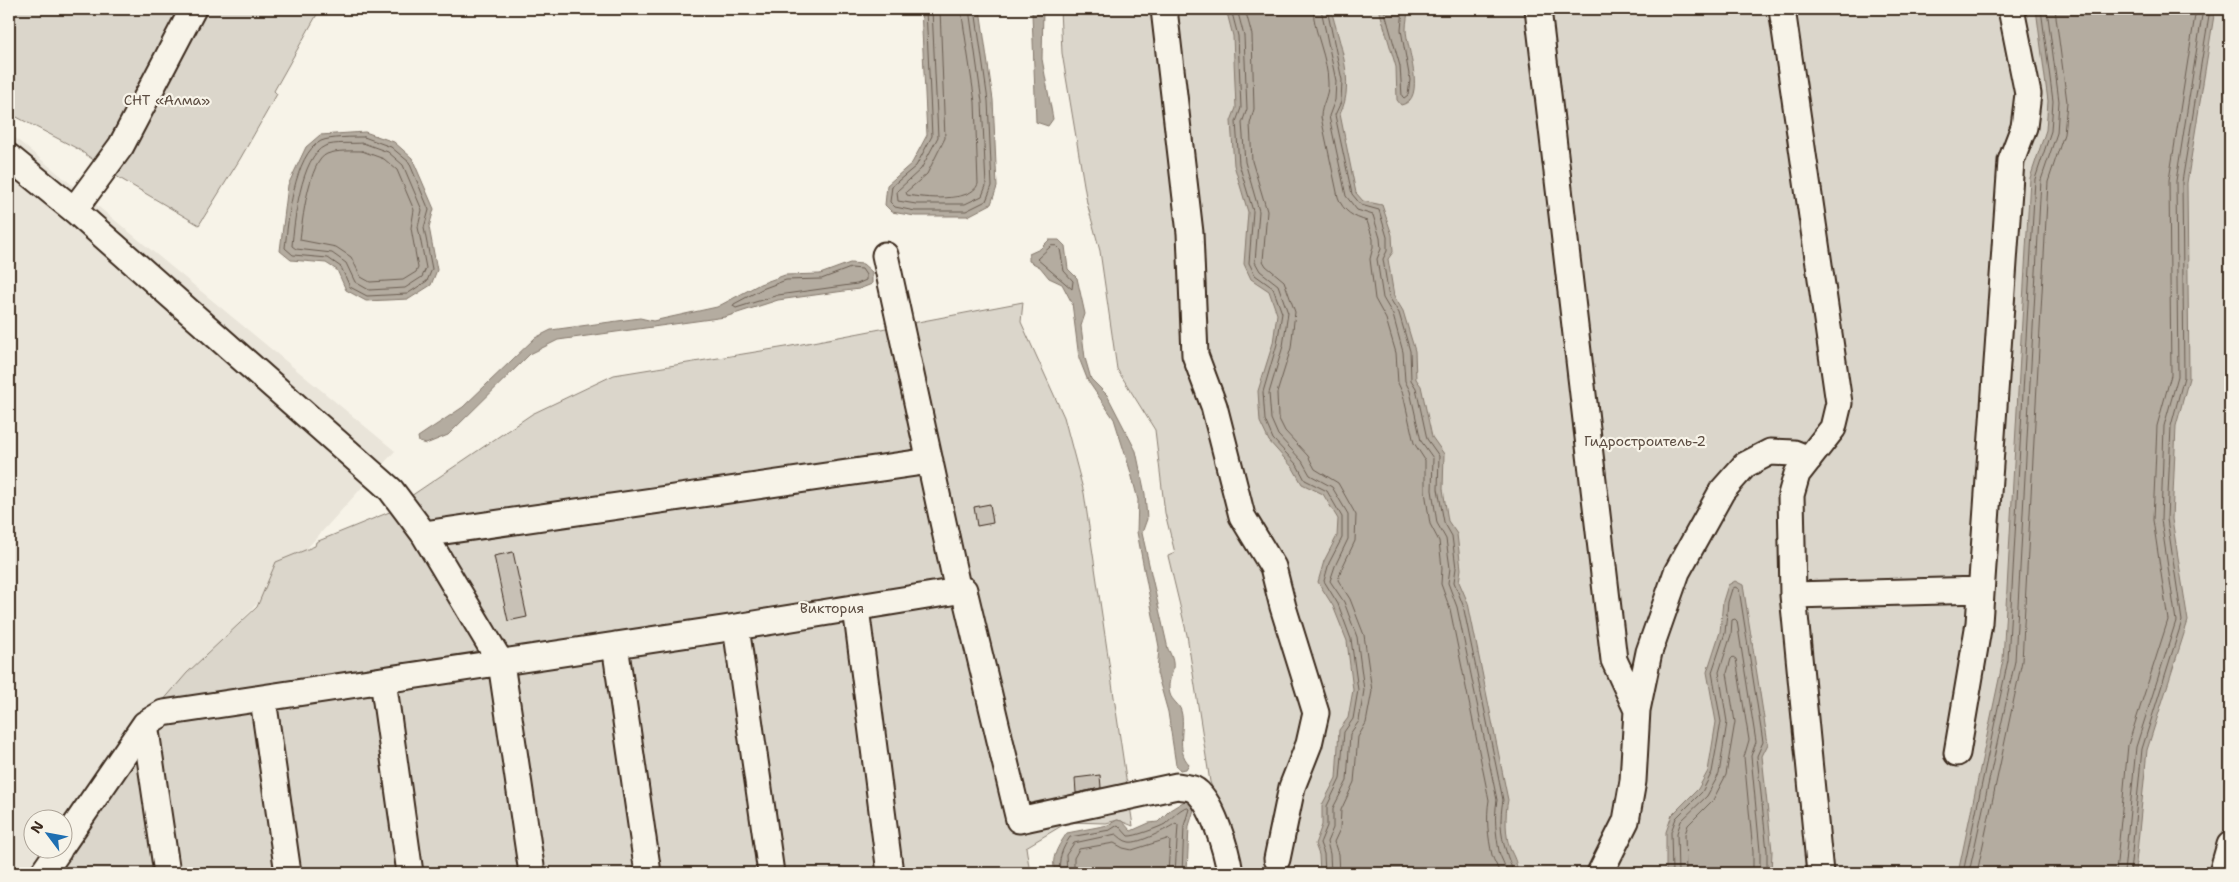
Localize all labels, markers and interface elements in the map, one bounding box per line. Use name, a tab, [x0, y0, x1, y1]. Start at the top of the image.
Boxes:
park label: СНТ «Алма»	[124, 91, 210, 109]
park label: Гидростроитель-2	[1584, 432, 1706, 450]
park label: Виктория	[800, 599, 864, 617]
north arrow	[22, 810, 72, 860]
text: N	[26, 818, 48, 837]

